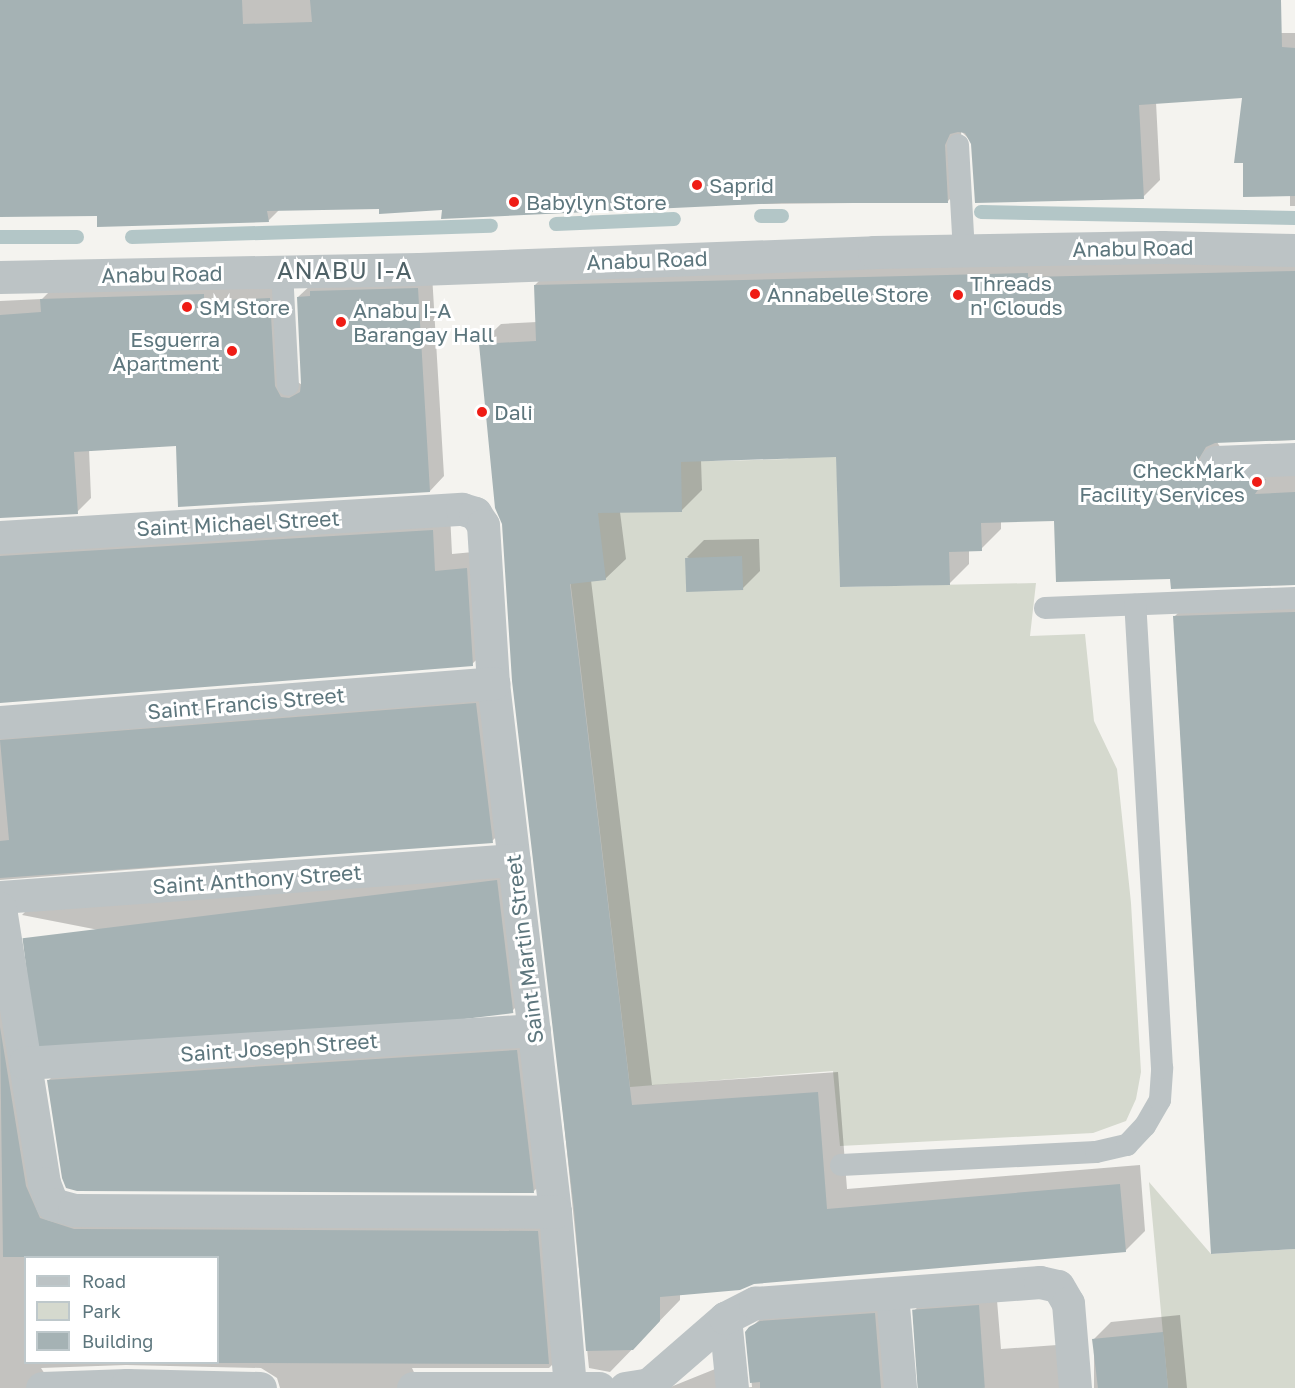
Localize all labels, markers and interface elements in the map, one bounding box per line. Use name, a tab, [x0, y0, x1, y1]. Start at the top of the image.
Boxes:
place label: Saprid	[709, 172, 774, 198]
marker: Saprid	[690, 178, 704, 192]
place label: Babylyn Store	[526, 189, 667, 215]
marker: Babylyn Store	[507, 195, 521, 209]
street label: Anabu Road	[1072, 234, 1194, 262]
street label: Anabu Road	[586, 245, 708, 275]
district label: ANABU I-A	[277, 256, 413, 284]
street label: Anabu Road	[101, 260, 223, 288]
place label: Threads n' Clouds	[970, 270, 1063, 320]
place label: Annabelle Store	[767, 281, 929, 307]
marker: Annabelle Store	[748, 287, 762, 301]
marker: Threads n' Clouds	[951, 288, 965, 302]
place label: SM Store	[199, 294, 290, 320]
place label: Anabu I-A Barangay Hall	[353, 297, 494, 347]
marker: SM Store	[180, 300, 194, 314]
marker: Anabu I-A Barangay Hall	[334, 315, 348, 329]
place label: Esguerra Apartment	[112, 326, 220, 376]
marker: Esguerra Apartment	[225, 344, 239, 358]
place label: Dali	[494, 399, 533, 425]
marker: Dali	[475, 405, 489, 419]
place label: CheckMark Facility Services	[1079, 457, 1245, 507]
marker: CheckMark Facility Services	[1250, 475, 1264, 489]
street label: Saint Michael Street	[136, 505, 340, 541]
street label: Saint Francis Street	[146, 682, 346, 724]
street label: Saint Martin Street	[500, 853, 548, 1045]
street label: Saint Anthony Street	[152, 859, 362, 899]
street label: Saint Joseph Street	[179, 1028, 379, 1066]
legend	[24, 1256, 219, 1364]
text: Road	[82, 1270, 126, 1292]
text: Park	[82, 1300, 121, 1322]
text: Building	[82, 1330, 153, 1352]

